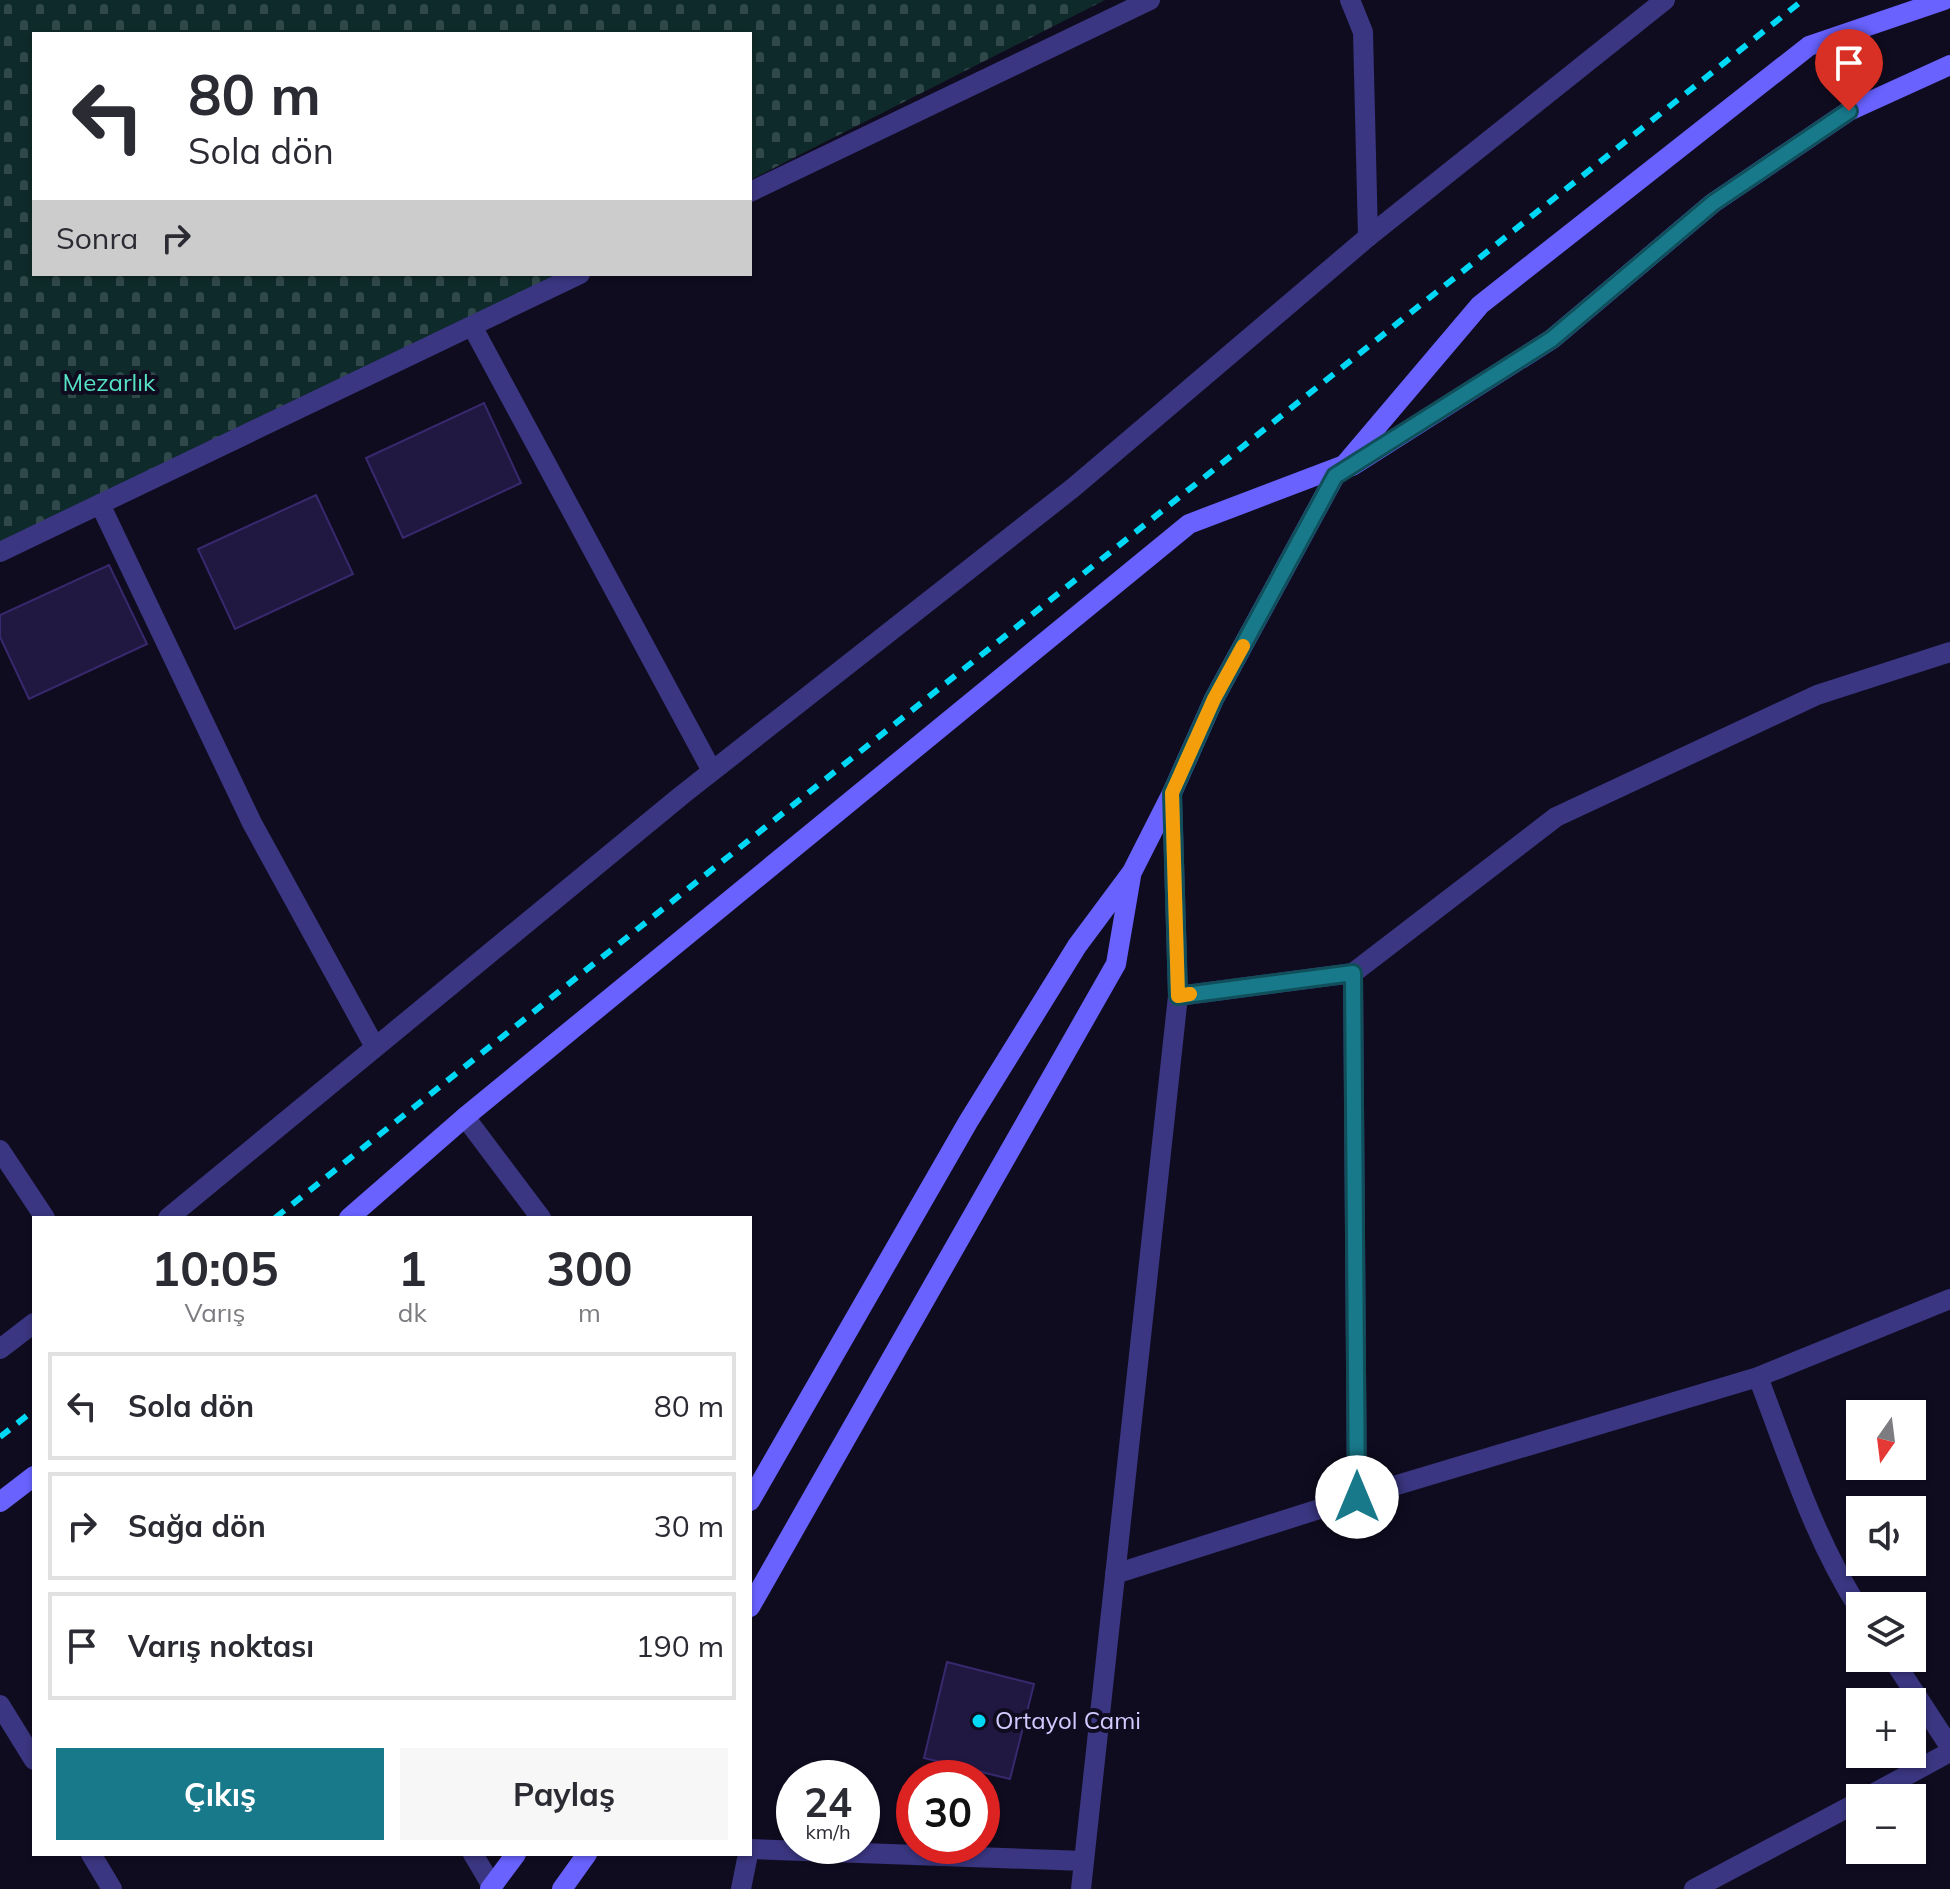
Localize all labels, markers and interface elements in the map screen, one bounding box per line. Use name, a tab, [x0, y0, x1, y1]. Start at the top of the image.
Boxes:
pin	[1815, 29, 1883, 111]
icon: arrive	[1827, 41, 1871, 85]
text: 80 m	[188, 59, 321, 129]
icon: left	[56, 64, 160, 168]
text: Sola dön	[188, 128, 334, 173]
icon: right	[154, 216, 198, 260]
text: Sonra	[56, 219, 138, 257]
park label: Mezarlık	[63, 367, 156, 397]
text: 10:05	[151, 1238, 278, 1298]
text: 1	[398, 1238, 427, 1298]
text: 300	[546, 1238, 633, 1298]
text: Varış	[185, 1296, 245, 1329]
text: dk	[398, 1296, 427, 1329]
text: m	[578, 1296, 601, 1329]
icon: left	[60, 1384, 104, 1428]
text: Sola dön	[128, 1387, 254, 1425]
text: 80 m	[654, 1387, 724, 1425]
north arrow	[1846, 1400, 1926, 1480]
map controls	[1846, 1400, 1926, 1864]
position arrow	[1315, 1455, 1399, 1539]
button: sound	[1846, 1496, 1926, 1576]
icon: right	[60, 1504, 104, 1548]
text: Sağa dön	[128, 1507, 266, 1545]
text: 30 m	[654, 1507, 724, 1545]
button: layers	[1846, 1592, 1926, 1672]
icon: arrive	[60, 1624, 104, 1668]
text: Varış noktası	[128, 1627, 314, 1665]
text: 190 m	[636, 1627, 724, 1665]
button: +	[1846, 1688, 1926, 1768]
place label: Ortayol Cami	[995, 1705, 1141, 1735]
marker: Ortayol Cami	[970, 1712, 988, 1730]
button: Çıkış	[56, 1748, 384, 1840]
button: Paylaş	[400, 1748, 728, 1840]
speed limit sign: 30	[896, 1760, 1000, 1864]
text: 24	[804, 1777, 852, 1827]
button: −	[1846, 1784, 1926, 1864]
text: km/h	[805, 1819, 851, 1844]

